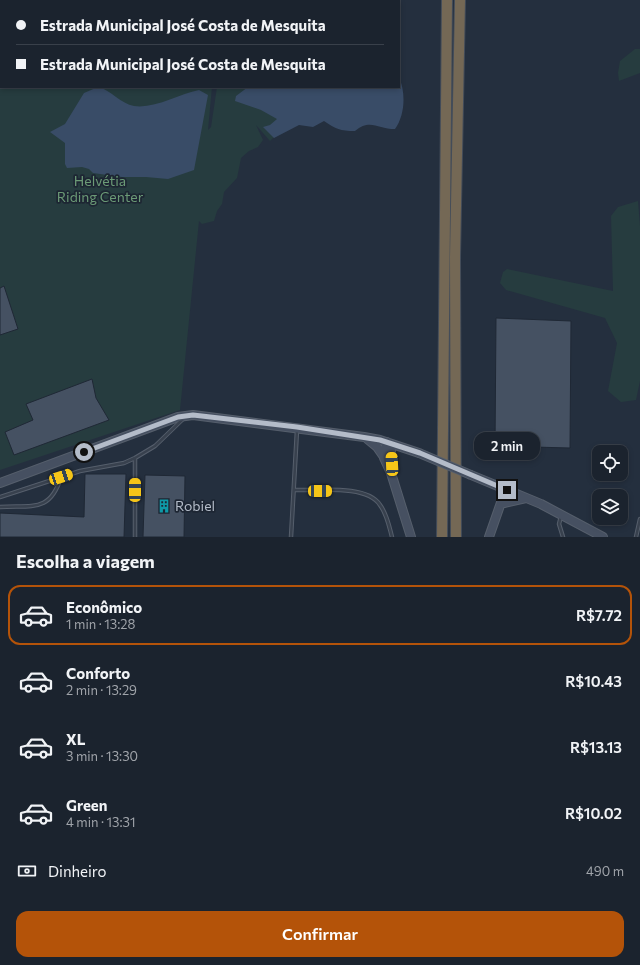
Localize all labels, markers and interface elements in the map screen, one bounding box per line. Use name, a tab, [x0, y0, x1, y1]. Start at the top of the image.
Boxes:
text: Estrada Municipal José Costa de Mesquita	[40, 16, 326, 34]
text: Estrada Municipal José Costa de Mesquita	[40, 55, 326, 73]
park label: Helvétia Riding Center	[57, 172, 144, 205]
callout: 2 min	[474, 432, 540, 460]
text: 2 min	[491, 438, 523, 454]
route start	[75, 443, 93, 461]
map controls	[592, 445, 628, 525]
button: locate	[592, 445, 628, 481]
car	[385, 452, 399, 476]
car	[48, 468, 74, 486]
car	[129, 478, 141, 502]
route end	[498, 481, 516, 499]
car	[308, 485, 332, 497]
button: layers	[592, 489, 628, 525]
place label: Robiel	[175, 497, 215, 514]
building icon: Robiel	[156, 498, 172, 514]
text: Escolha a viagem	[16, 550, 155, 572]
icon: car	[18, 597, 54, 633]
text: Econômico	[66, 598, 142, 616]
text: R$7.72	[576, 606, 622, 624]
text: 1 min · 13:28	[66, 616, 135, 632]
icon: car	[18, 663, 54, 699]
text: Conforto	[66, 664, 130, 682]
text: R$10.43	[565, 672, 622, 690]
text: 2 min · 13:29	[66, 682, 137, 698]
icon: car	[18, 729, 54, 765]
text: XL	[66, 730, 85, 748]
text: R$13.13	[570, 738, 622, 756]
text: 3 min · 13:30	[66, 748, 138, 764]
icon: car	[18, 795, 54, 831]
text: Green	[66, 796, 107, 814]
text: R$10.02	[565, 804, 622, 822]
text: 4 min · 13:31	[66, 814, 136, 830]
icon: cash	[16, 860, 38, 882]
text: Dinheiro	[48, 862, 107, 880]
text: 490 m	[586, 863, 624, 879]
button: Confirmar	[16, 911, 624, 957]

